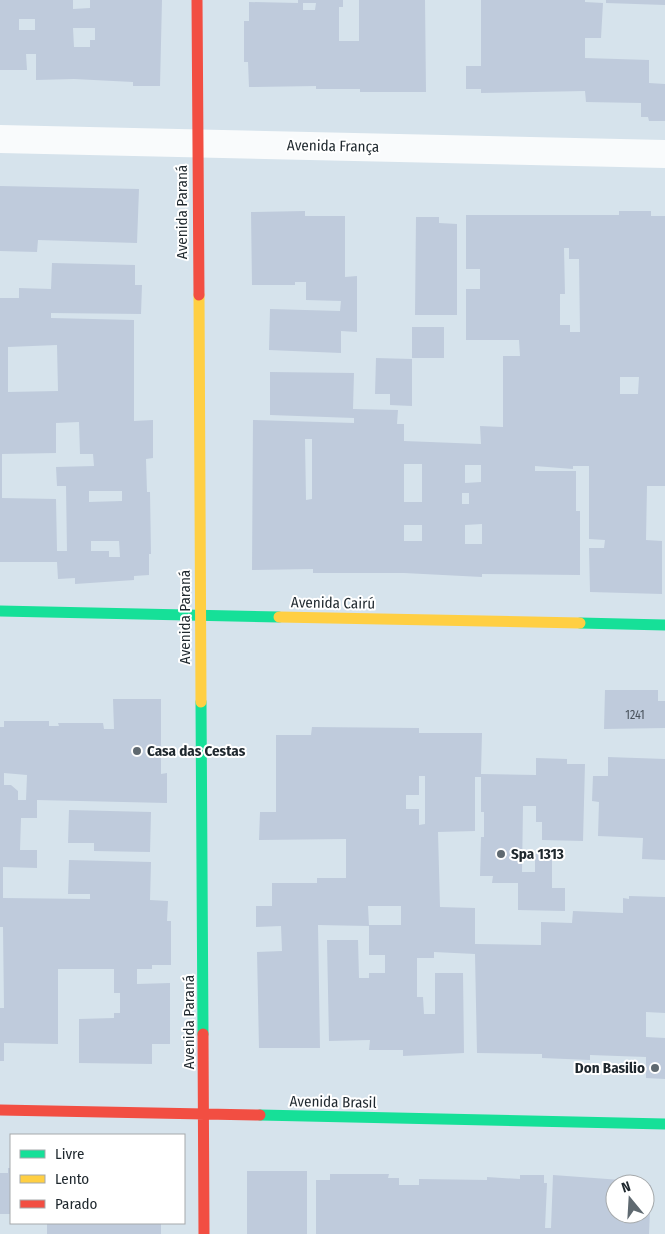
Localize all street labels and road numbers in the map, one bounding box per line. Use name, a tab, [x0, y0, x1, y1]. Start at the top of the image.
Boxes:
street label: Avenida França	[287, 136, 379, 156]
street label: Avenida Paraná	[173, 165, 191, 259]
street label: Avenida Paraná	[176, 570, 194, 664]
street label: Avenida Cairú	[291, 593, 375, 613]
street label: Avenida Paraná	[180, 975, 198, 1069]
street label: Avenida Brasil	[289, 1092, 377, 1112]

